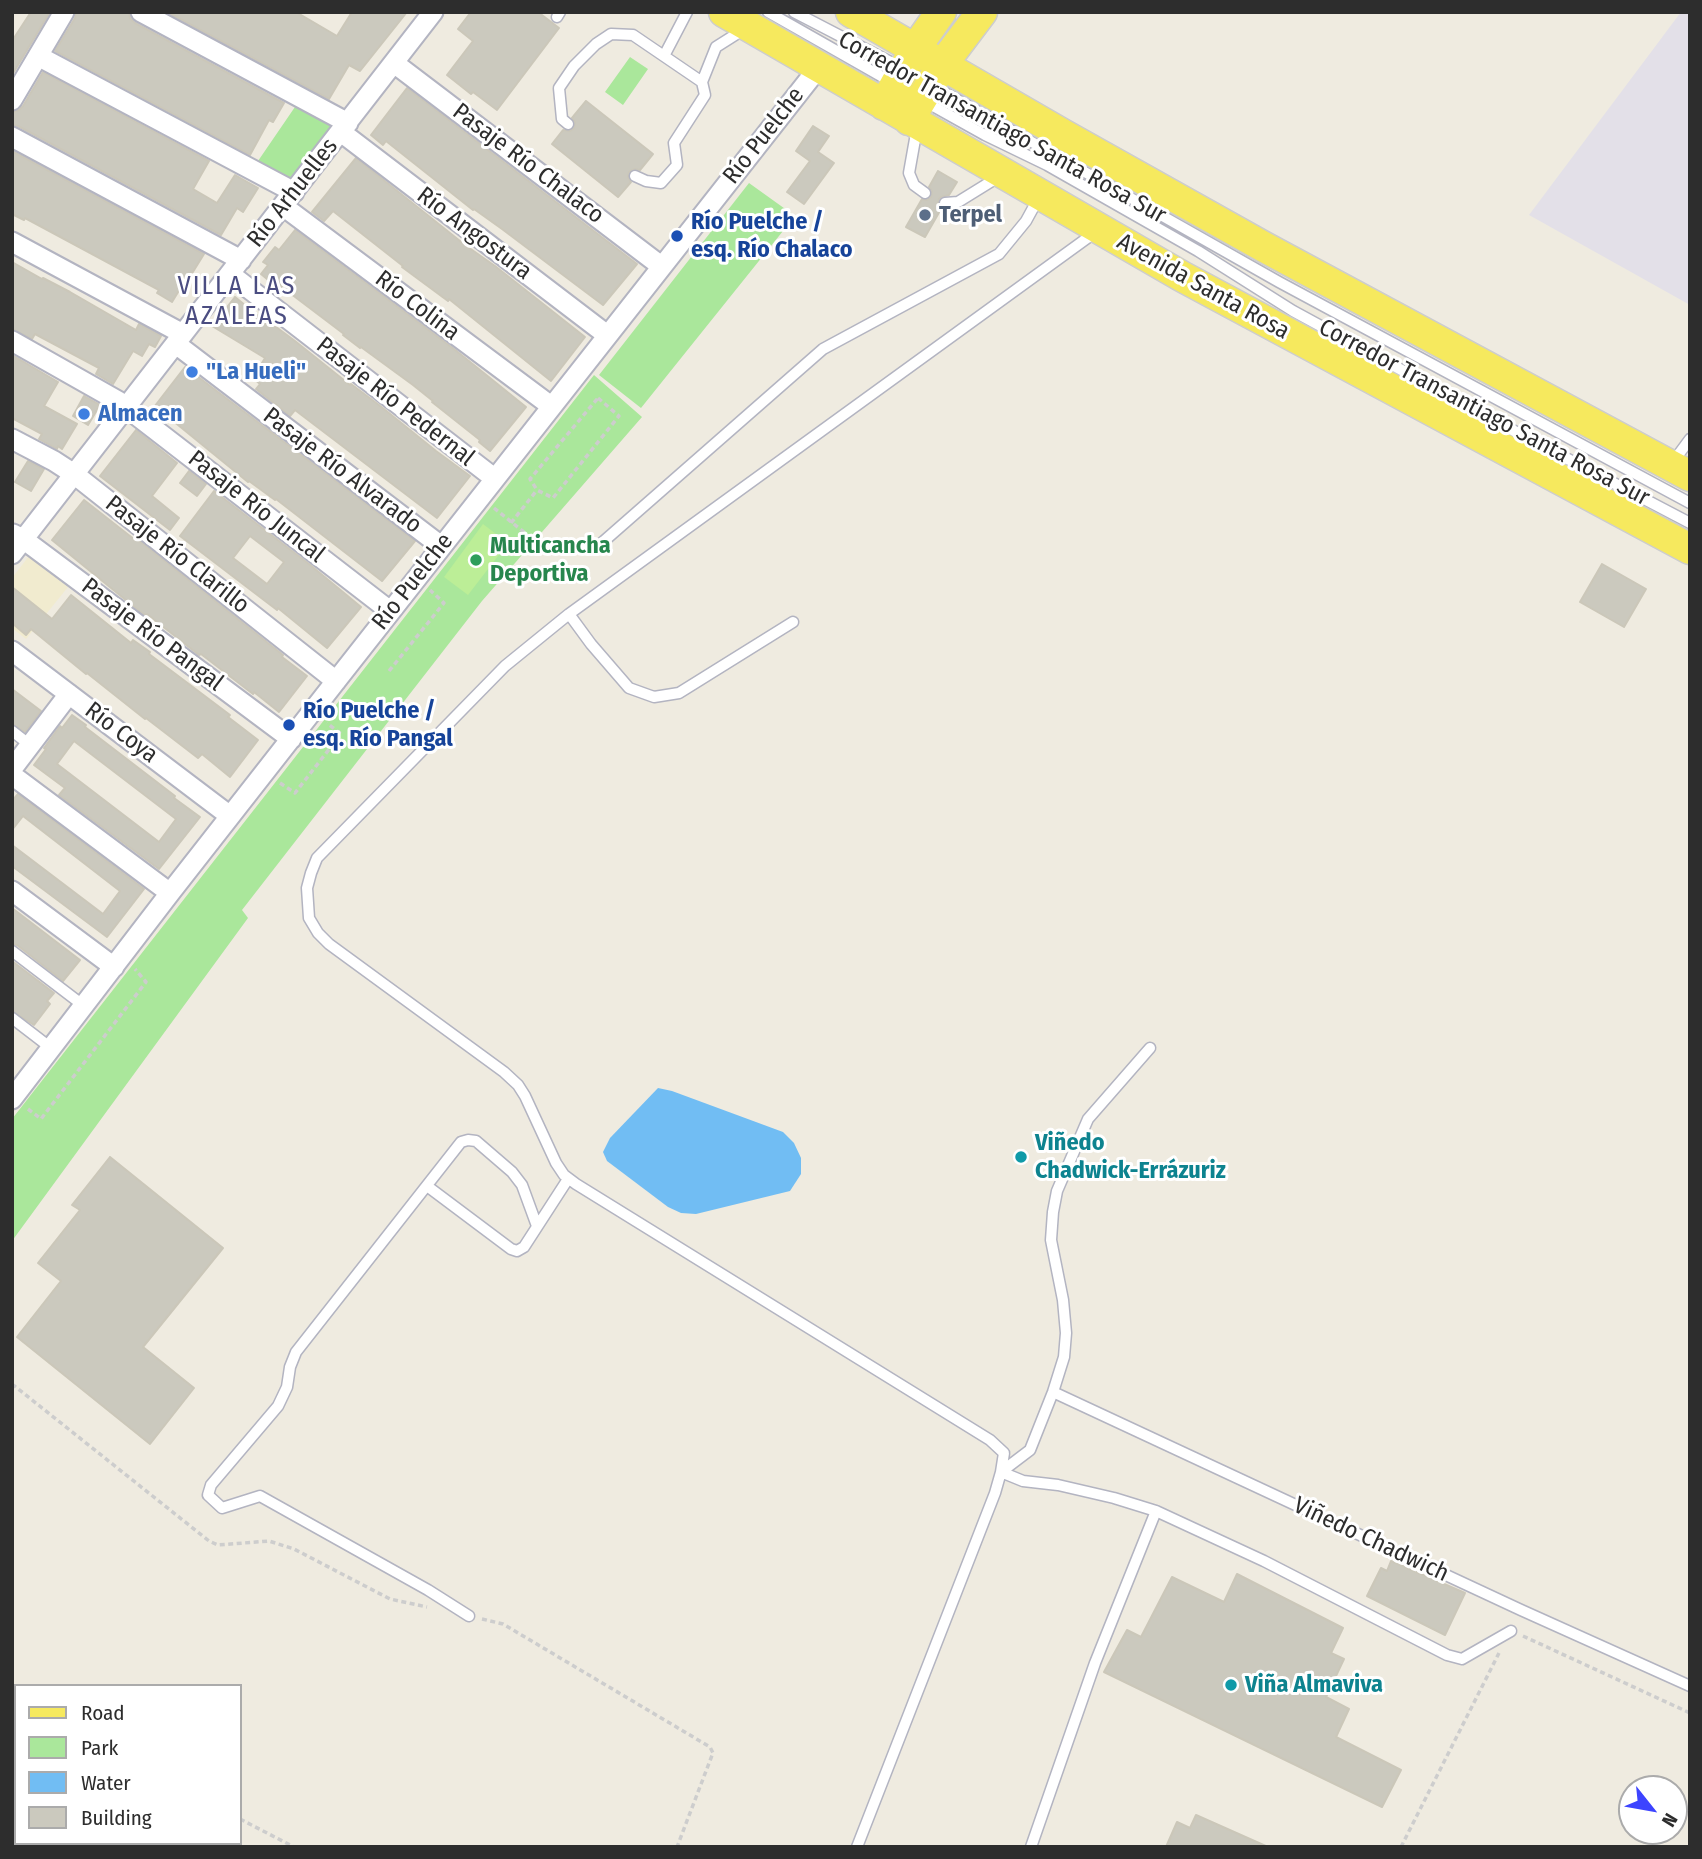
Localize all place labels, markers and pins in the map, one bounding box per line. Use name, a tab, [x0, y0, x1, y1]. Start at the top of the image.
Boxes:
place label: Terpel	[939, 201, 1002, 229]
marker: Terpel	[917, 207, 933, 223]
place label: Río Puelche / esq. Río Chalaco	[691, 208, 853, 264]
marker: Río Puelche / esq. Río Chalaco	[669, 228, 685, 244]
place label: "La Hueli"	[206, 358, 306, 386]
marker: "La Hueli"	[184, 364, 200, 380]
place label: Almacen	[98, 400, 183, 428]
marker: Almacen	[76, 406, 92, 422]
place label: Multicancha Deportiva	[490, 532, 611, 588]
marker: Multicancha Deportiva	[468, 552, 484, 568]
place label: Río Puelche / esq. Río Pangal	[303, 697, 453, 753]
marker: Río Puelche / esq. Río Pangal	[281, 717, 297, 733]
place label: Viñedo Chadwick-Errázuriz	[1035, 1129, 1226, 1185]
marker: Viñedo Chadwick-Errázuriz	[1013, 1149, 1029, 1165]
place label: Viña Almaviva	[1245, 1671, 1383, 1699]
marker: Viña Almaviva	[1223, 1677, 1239, 1693]

